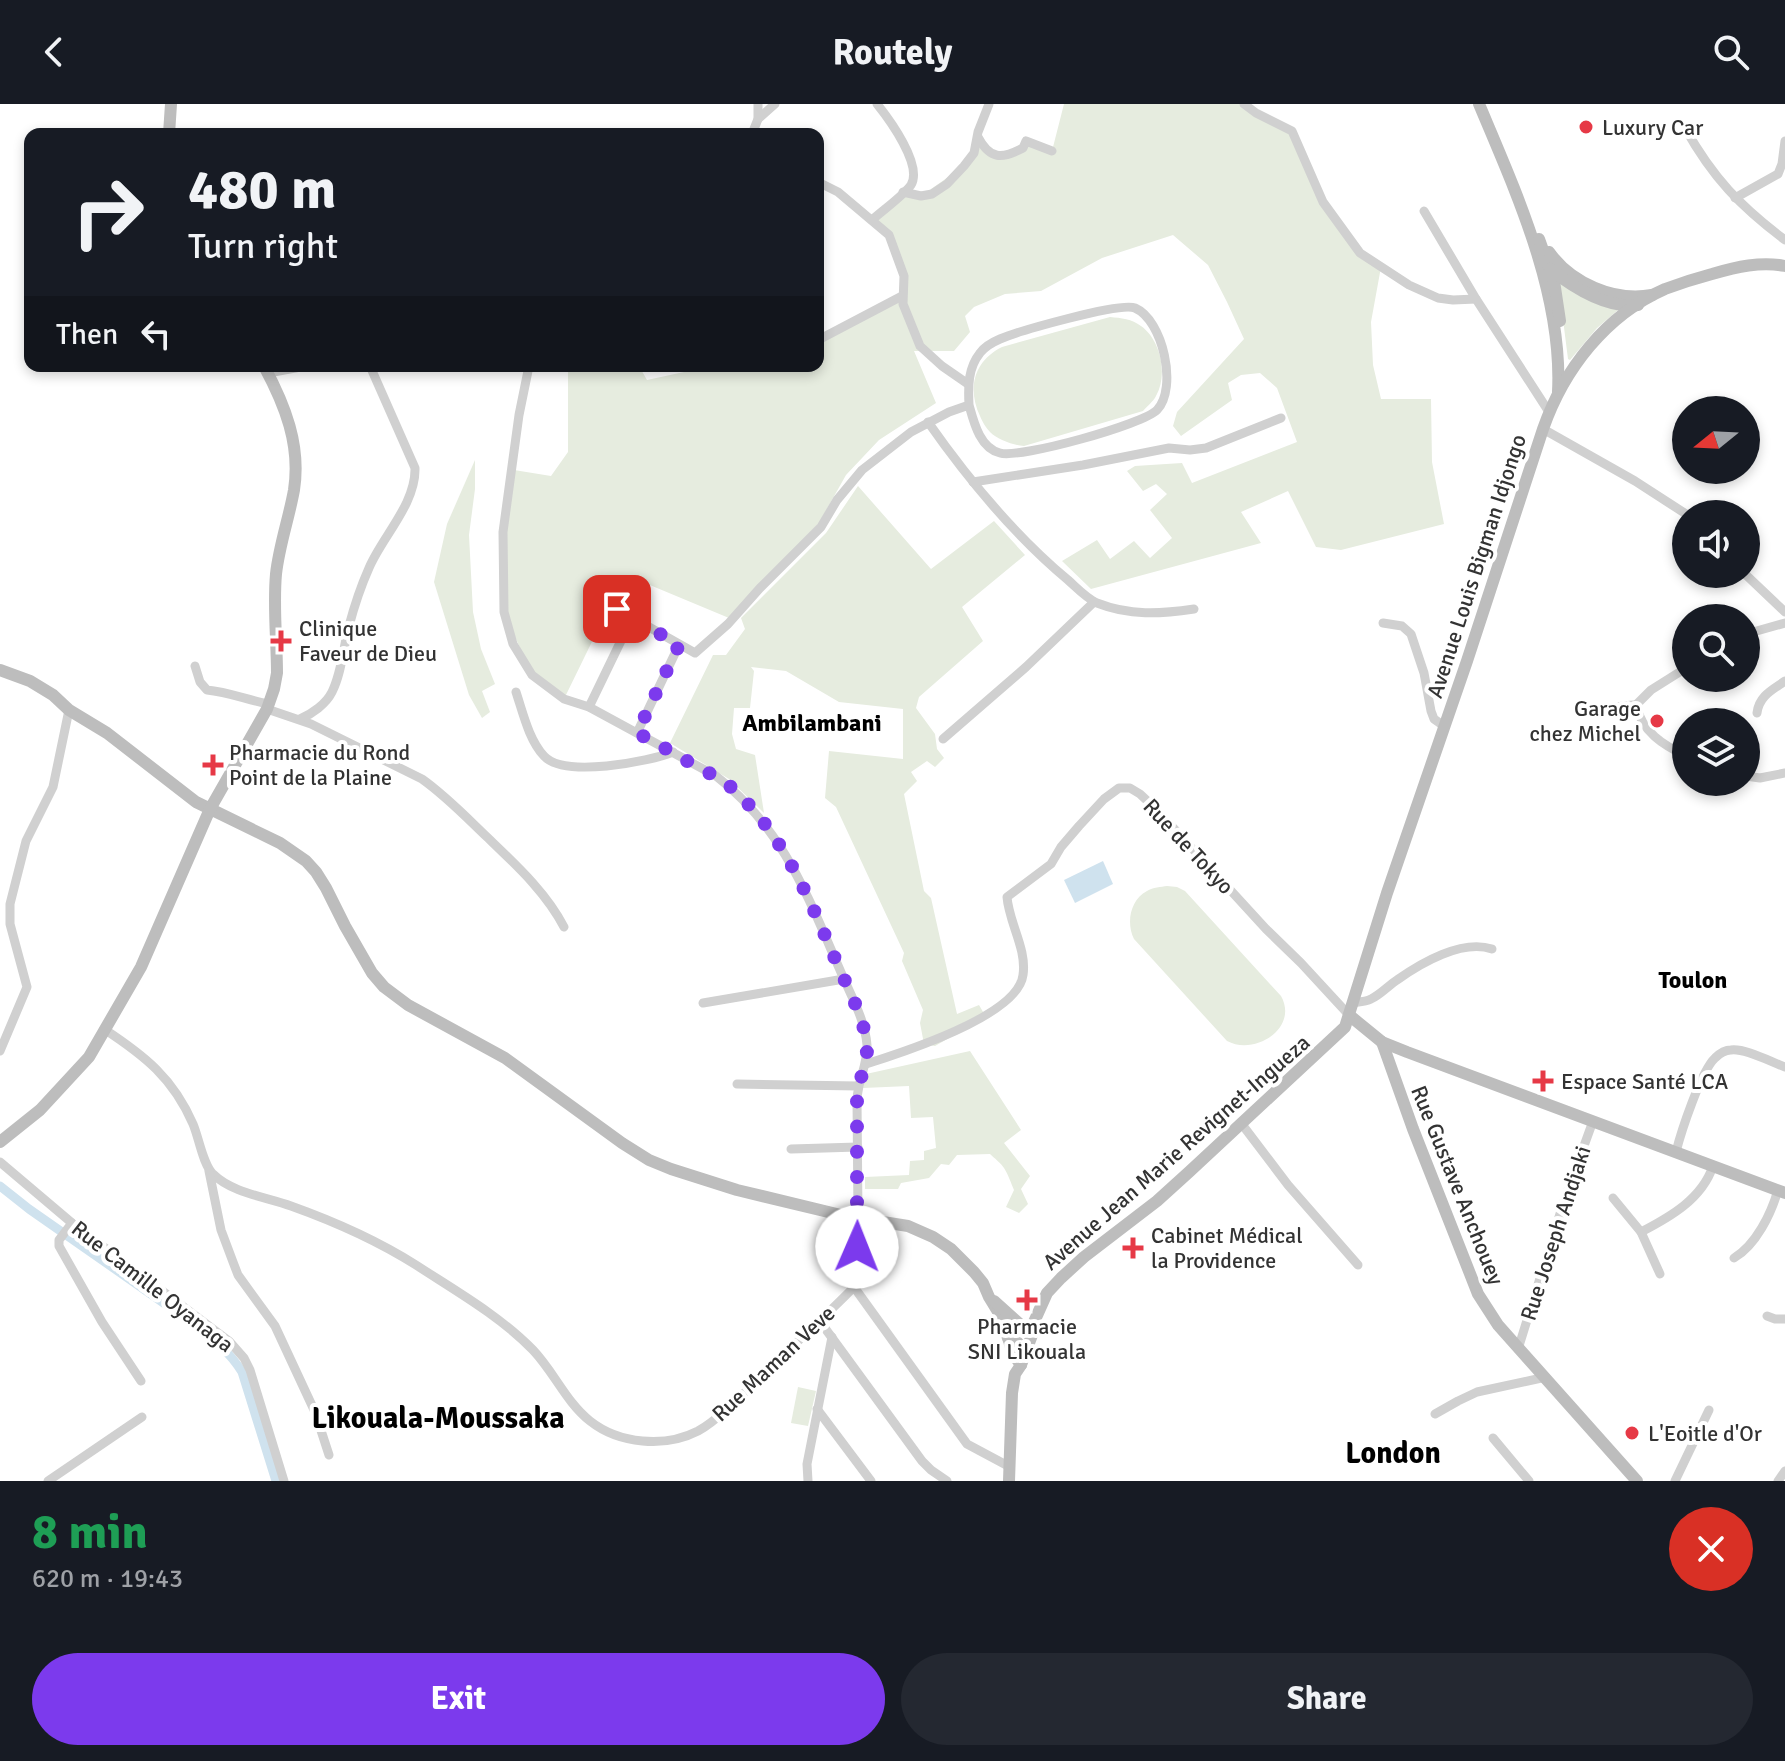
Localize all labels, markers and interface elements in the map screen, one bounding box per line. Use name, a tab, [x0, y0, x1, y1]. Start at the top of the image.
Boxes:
icon: back	[32, 30, 76, 74]
text: Routely	[833, 30, 952, 75]
icon: search	[1709, 30, 1753, 74]
place label: Luxury Car	[1602, 114, 1703, 141]
marker: Luxury Car	[1577, 118, 1595, 136]
text: 480 m	[188, 155, 336, 224]
icon: right	[56, 160, 160, 264]
text: Turn right	[188, 224, 338, 269]
icon: left	[134, 312, 178, 356]
text: Then	[56, 316, 118, 353]
north arrow	[1672, 396, 1760, 484]
map controls	[1672, 396, 1760, 796]
street label: Avenue Louis Bigman Idjongo	[1421, 431, 1532, 701]
button: sound	[1672, 500, 1760, 588]
pin	[583, 575, 651, 643]
icon: arrive	[595, 587, 639, 631]
button: search	[1672, 604, 1760, 692]
place label: Clinique Faveur de Dieu	[299, 615, 437, 667]
marker: Clinique Faveur de Dieu	[270, 630, 292, 652]
place label: Garage chez Michel	[1529, 695, 1641, 747]
district label: Ambilambani	[742, 708, 882, 738]
button: layers	[1672, 708, 1760, 796]
marker: Garage chez Michel	[1648, 712, 1666, 730]
place label: Pharmacie du Rond Point de la Plaine	[229, 739, 410, 791]
marker: Pharmacie du Rond Point de la Plaine	[204, 756, 222, 774]
street label: Rue de Tokyo	[1138, 793, 1240, 900]
district label: Toulon	[1659, 965, 1727, 995]
street label: Avenue Jean Marie Revignet-Ingueza	[1037, 1029, 1315, 1276]
place label: Espace Santé LCA	[1561, 1068, 1729, 1095]
marker: Espace Santé LCA	[1532, 1070, 1554, 1092]
street label: Rue Gustave Anchouey	[1405, 1082, 1510, 1290]
street label: Rue Joseph Andjaki	[1514, 1142, 1596, 1324]
position arrow	[815, 1205, 899, 1289]
street label: Rue Camille Oyanaga	[66, 1215, 239, 1358]
place label: Cabinet Médical la Providence	[1151, 1222, 1303, 1274]
marker: Cabinet Médical la Providence	[1122, 1237, 1144, 1259]
marker: Pharmacie SNI Likouala	[1018, 1291, 1036, 1309]
street label: Rue Maman Veve	[706, 1300, 840, 1427]
place label: Pharmacie SNI Likouala	[968, 1313, 1086, 1365]
district label: Likouala-Moussaka	[311, 1400, 565, 1437]
place label: L'Eoitle d'Or	[1648, 1420, 1762, 1447]
marker: L'Eoitle d'Or	[1623, 1424, 1641, 1442]
district label: London	[1345, 1435, 1441, 1472]
text: 8 min	[32, 1503, 148, 1562]
button: close	[1669, 1507, 1753, 1591]
text: 620 m · 19:43	[32, 1563, 183, 1595]
button: Exit	[32, 1653, 885, 1745]
button: Share	[901, 1653, 1753, 1745]

